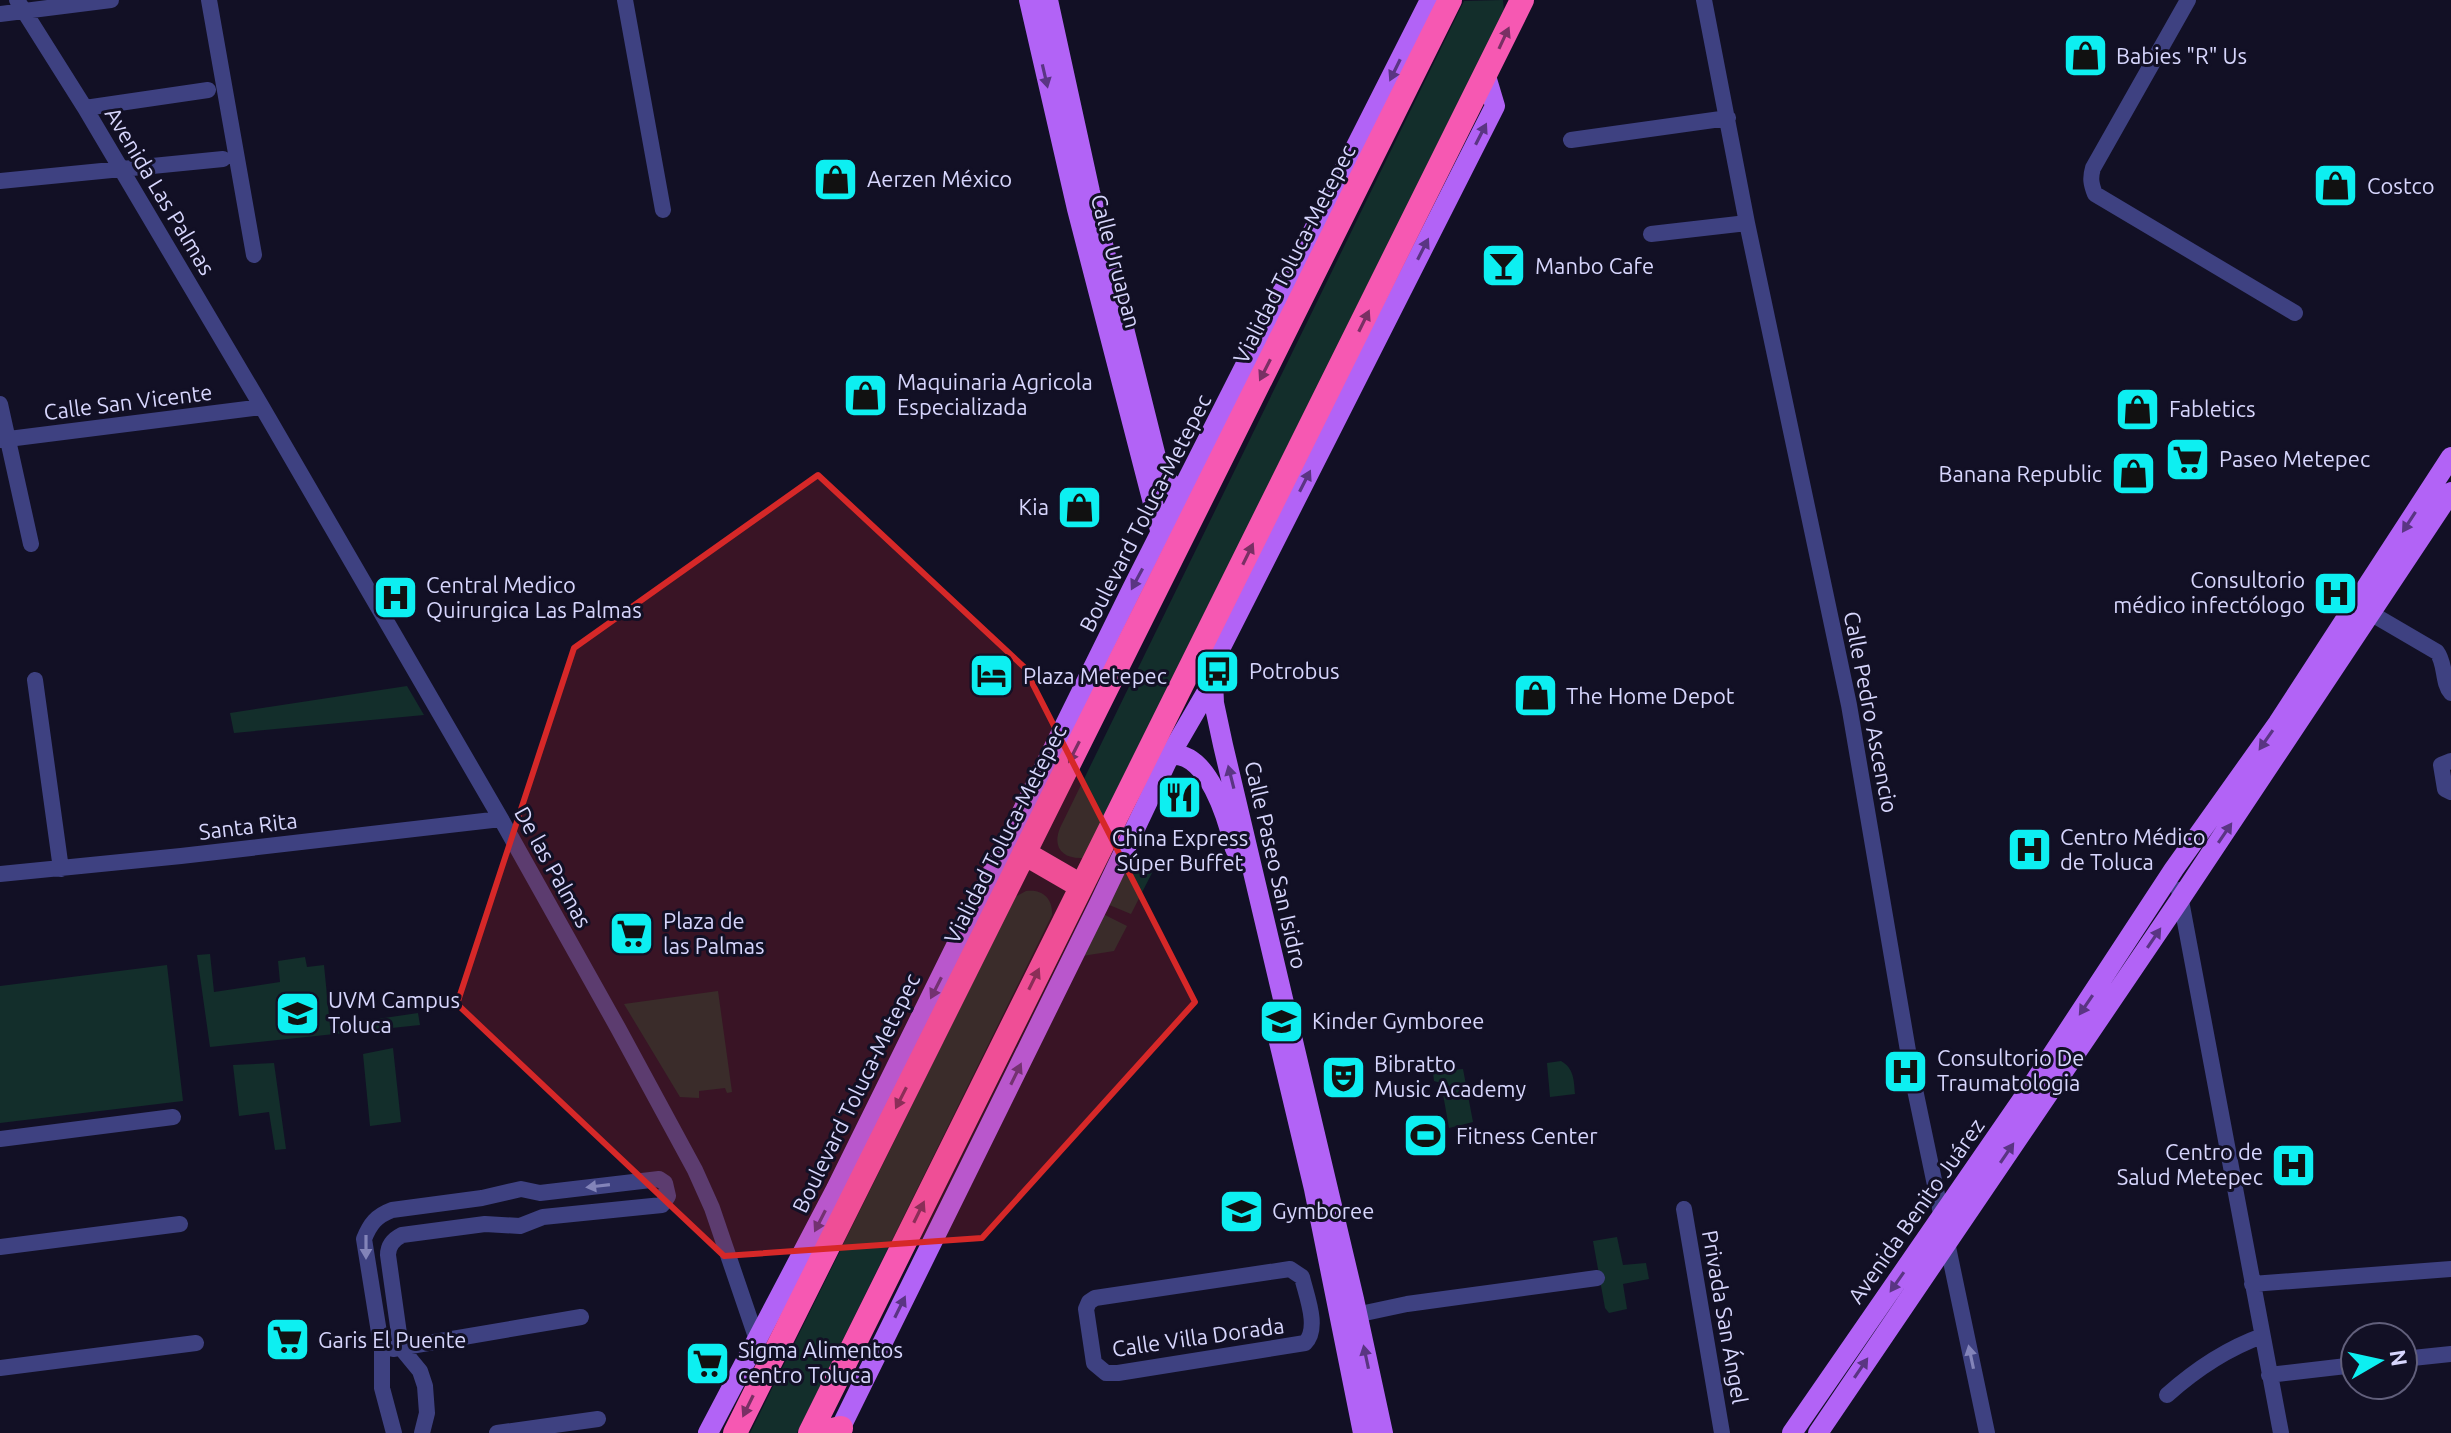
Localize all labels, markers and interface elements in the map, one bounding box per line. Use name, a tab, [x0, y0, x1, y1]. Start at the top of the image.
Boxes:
one-way arrow	[1497, 26, 1511, 50]
shop icon: Babies "R" Us	[2061, 32, 2109, 80]
place label: Babies "R" Us	[2116, 43, 2247, 68]
one-way arrow	[1388, 58, 1402, 81]
one-way arrow	[1040, 64, 1052, 89]
street label: Avenida Las Palmas	[101, 102, 220, 279]
one-way arrow	[1474, 123, 1487, 146]
street label: Vialidad Toluca-Metepec	[1227, 140, 1360, 367]
shop icon: Aerzen México	[812, 155, 860, 203]
shop icon: Costco	[2312, 162, 2360, 210]
place label: Aerzen México	[867, 166, 1012, 191]
place label: Costco	[2367, 173, 2435, 198]
street label: Calle Uruapan	[1087, 191, 1146, 331]
one-way arrow	[1416, 238, 1430, 261]
bar icon: Manbo Cafe	[1480, 242, 1528, 290]
place label: Manbo Cafe	[1535, 253, 1654, 278]
one-way arrow	[1357, 309, 1371, 333]
one-way arrow	[1258, 359, 1272, 382]
place label: Maquinaria Agricola Especializada	[897, 369, 1093, 419]
shop icon: Maquinaria Agricola Especializada	[842, 371, 890, 419]
street label: Calle San Vicente	[42, 379, 214, 424]
shop icon: Fabletics	[2114, 385, 2162, 433]
street label: Boulevard Toluca-Metepec	[1074, 390, 1215, 636]
place label: Fabletics	[2169, 396, 2256, 421]
supermarket icon: Paseo Metepec	[2164, 435, 2212, 483]
place label: Paseo Metepec	[2219, 446, 2370, 471]
shop icon: Banana Republic	[2109, 450, 2157, 498]
place label: Banana Republic	[1938, 461, 2102, 486]
one-way arrow	[1299, 470, 1312, 493]
shop icon: Kia	[1056, 483, 1104, 531]
place label: Kia	[1019, 494, 1049, 519]
one-way arrow	[2401, 512, 2416, 533]
one-way arrow	[1242, 542, 1255, 565]
place label: Consultorio médico infectólogo	[2113, 567, 2305, 617]
one-way arrow	[1131, 568, 1145, 590]
hospital icon: Consultorio médico infectólogo	[2312, 569, 2360, 617]
place label: Central Medico Quirurgica Las Palmas	[426, 572, 642, 622]
hospital icon: Central Medico Quirurgica Las Palmas	[371, 574, 419, 622]
street label: Calle Pedro Ascencio	[1840, 609, 1903, 815]
bus stop icon: Potrobus	[1194, 647, 1242, 695]
hotel icon: Plaza Metepec	[968, 652, 1016, 700]
place label: Potrobus	[1249, 658, 1340, 683]
place label: Plaza Metepec	[1023, 663, 1167, 688]
shop icon: The Home Depot	[1511, 672, 1559, 720]
place label: The Home Depot	[1566, 683, 1735, 708]
street label: Vialidad Toluca-Metepec	[938, 720, 1071, 947]
one-way arrow	[2259, 729, 2274, 750]
one-way arrow	[1068, 741, 1081, 764]
street label: Calle Paseo San Isidro	[1240, 759, 1313, 971]
one-way arrow	[1224, 764, 1236, 789]
restaurant icon: China Express Súper Buffet	[1156, 773, 1204, 821]
street label: De las Palmas	[510, 802, 597, 932]
street label: Santa Rita	[197, 807, 299, 844]
one-way arrow	[2217, 822, 2231, 844]
place label: Centro Médico de Toluca	[2060, 824, 2206, 874]
place label: China Express Súper Buffet	[1112, 825, 1248, 875]
hospital icon: Centro Médico de Toluca	[2005, 826, 2053, 874]
place label: Plaza de las Palmas	[663, 908, 765, 958]
supermarket icon: Plaza de las Palmas	[608, 910, 656, 958]
one-way arrow	[2146, 928, 2161, 949]
one-way arrow	[1027, 968, 1041, 991]
street label: Boulevard Toluca-Metepec	[787, 969, 924, 1216]
one-way arrow	[929, 977, 942, 1000]
place label: UVM Campus Toluca	[328, 987, 460, 1037]
school or university icon: UVM Campus Toluca	[273, 989, 321, 1037]
one-way arrow	[2079, 994, 2094, 1015]
school or university icon: Kinder Gymboree	[1257, 997, 1305, 1045]
place label: Kinder Gymboree	[1312, 1008, 1485, 1033]
place label: Consultorio De Traumatologia	[1937, 1045, 2085, 1095]
hospital icon: Consultorio De Traumatologia	[1882, 1047, 1930, 1095]
place label: Bibratto Music Academy	[1374, 1051, 1527, 1101]
theatre icon: Bibratto Music Academy	[1319, 1053, 1367, 1101]
one-way arrow	[1009, 1063, 1022, 1086]
one-way arrow	[894, 1086, 908, 1109]
sports icon: Fitness Center	[1401, 1112, 1449, 1160]
street label: Avenida Benito Juárez	[1842, 1114, 1989, 1308]
place label: Fitness Center	[1456, 1123, 1598, 1148]
place label: Centro de Salud Metepec	[2117, 1139, 2263, 1189]
hospital icon: Centro de Salud Metepec	[2270, 1141, 2318, 1189]
one-way arrow	[1999, 1142, 2014, 1164]
one-way arrow	[585, 1180, 610, 1193]
school or university icon: Gymboree	[1217, 1187, 1265, 1235]
place label: Gymboree	[1272, 1198, 1374, 1223]
one-way arrow	[912, 1201, 925, 1224]
one-way arrow	[813, 1209, 827, 1232]
street label: Privada San Ángel	[1698, 1228, 1754, 1406]
one-way arrow	[360, 1235, 372, 1261]
one-way arrow	[1890, 1271, 1905, 1292]
one-way arrow	[894, 1296, 907, 1319]
street label: Calle Villa Dorada	[1110, 1312, 1286, 1361]
supermarket icon: Garis El Puente	[263, 1316, 311, 1364]
north arrow	[2339, 1321, 2419, 1401]
place label: Garis El Puente	[318, 1327, 466, 1352]
place label: Sigma Alimentos centro Toluca	[738, 1337, 903, 1387]
supermarket icon: Sigma Alimentos centro Toluca	[683, 1339, 731, 1387]
one-way arrow	[1360, 1344, 1372, 1369]
one-way arrow	[1965, 1344, 1977, 1369]
text: N	[2386, 1348, 2413, 1368]
one-way arrow	[1854, 1358, 1869, 1379]
one-way arrow	[741, 1395, 755, 1418]

